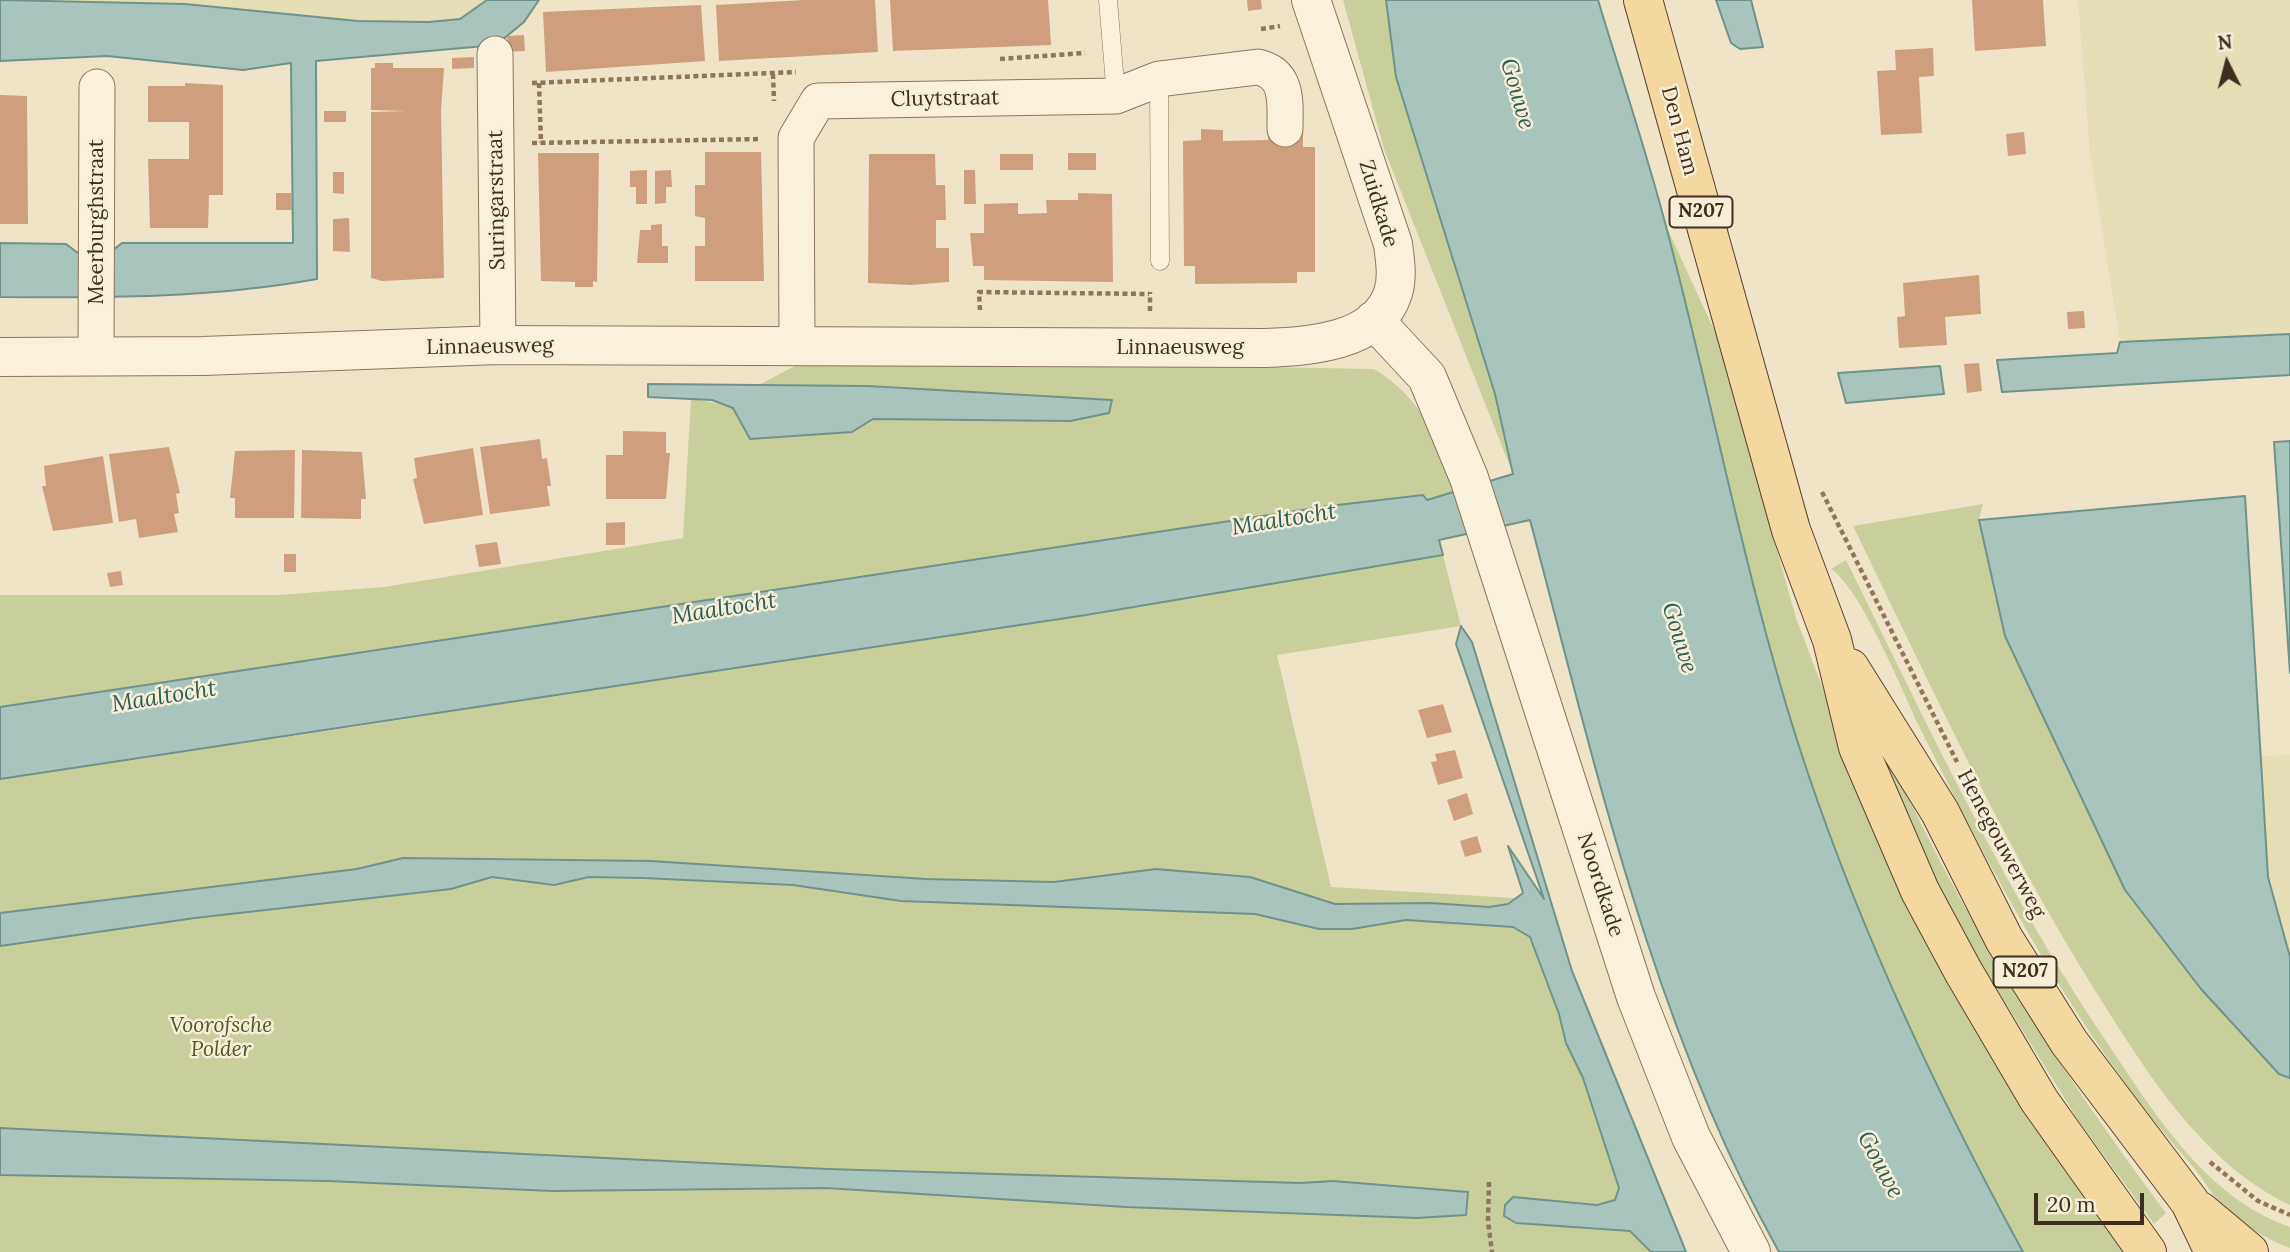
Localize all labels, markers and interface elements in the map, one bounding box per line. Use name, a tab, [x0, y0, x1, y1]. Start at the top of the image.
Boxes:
north arrow	[2192, 28, 2262, 98]
text: N	[2216, 29, 2233, 55]
water label: Gouwe	[1494, 55, 1540, 133]
street label: Den Ham	[1655, 84, 1703, 178]
street label: Cluytstraat	[891, 85, 999, 113]
street label: Suringarstraat	[483, 130, 511, 270]
street label: Meerburghstraat	[84, 139, 110, 305]
street label: Zuidkade	[1353, 157, 1403, 251]
road number: N207	[1670, 196, 1732, 228]
street label: Linnaeusweg	[426, 333, 554, 361]
street label: Linnaeusweg	[1116, 335, 1244, 361]
water label: Maaltocht	[1230, 498, 1338, 542]
water label: Maaltocht	[670, 587, 778, 631]
water label: Gouwe	[1655, 599, 1703, 677]
water label: Maaltocht	[110, 675, 218, 719]
street label: Henegouwerweg	[1951, 766, 2051, 922]
street label: Noordkade	[1571, 830, 1629, 940]
road number: N207	[1994, 956, 2056, 988]
park label: Voorofsche Polder	[170, 1013, 272, 1063]
water label: Gouwe	[1851, 1127, 1909, 1203]
scale bar	[2038, 1178, 2148, 1222]
text: 20 m	[2047, 1191, 2096, 1218]

